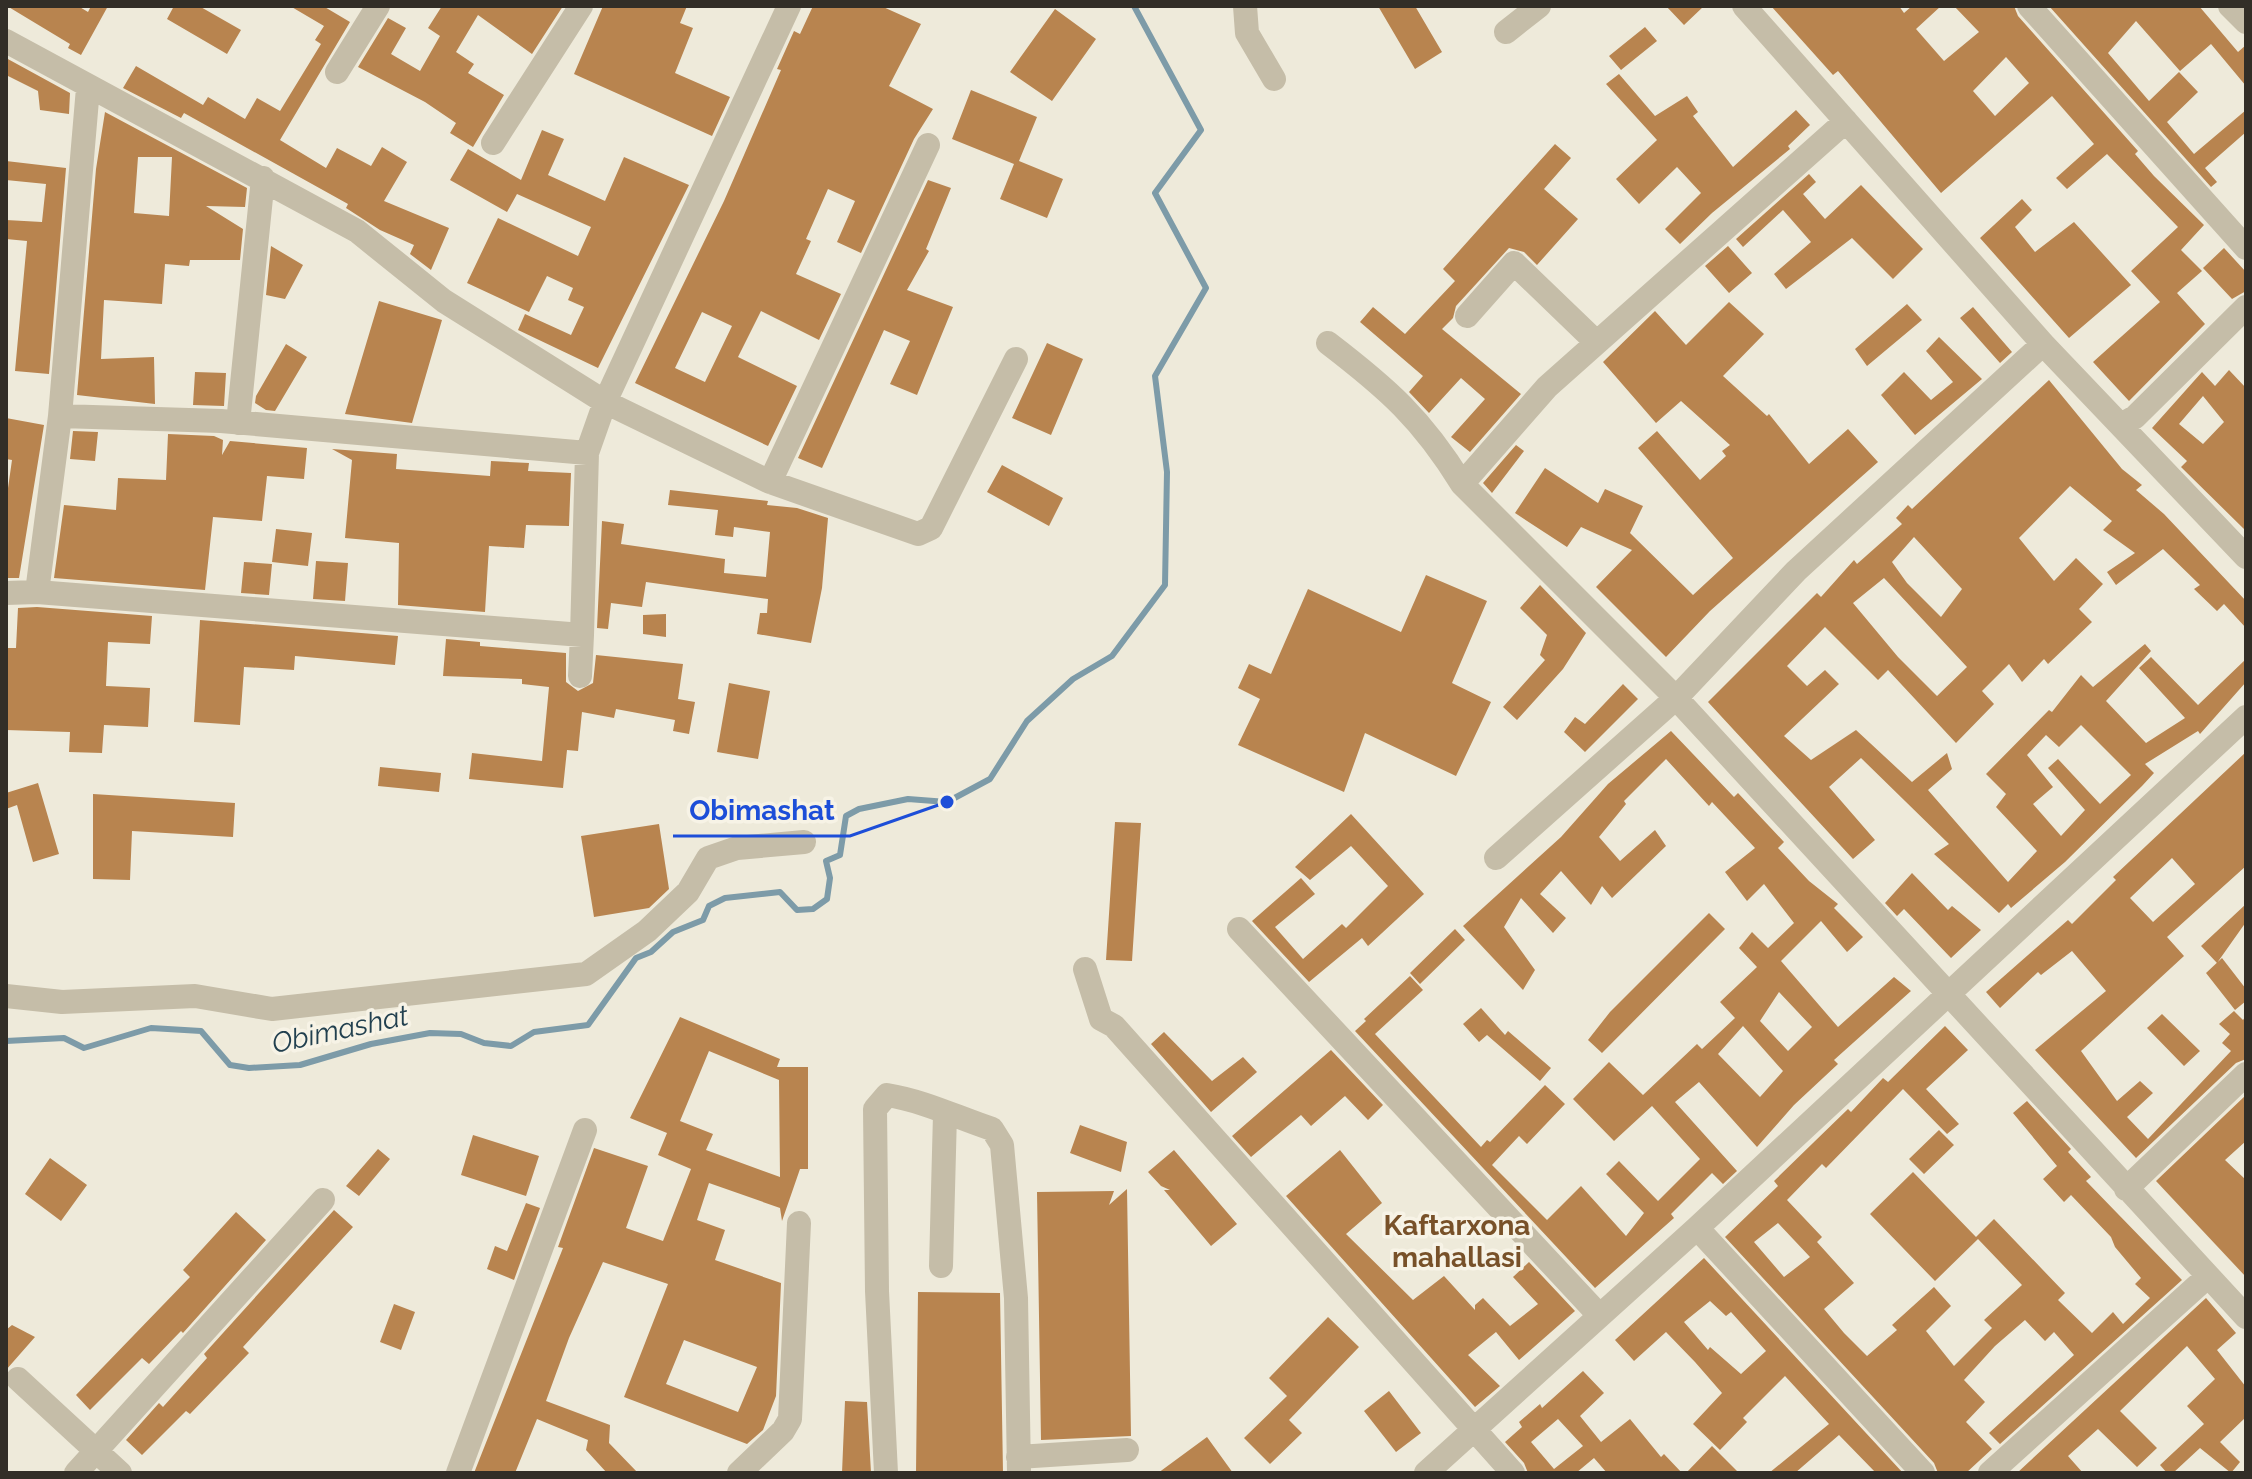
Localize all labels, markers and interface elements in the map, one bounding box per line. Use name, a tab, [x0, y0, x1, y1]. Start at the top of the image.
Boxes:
callout: Obimashat	[673, 784, 850, 836]
text: Obimashat	[689, 794, 835, 827]
water label: Obimashat	[269, 999, 412, 1060]
district label: Kaftarxona mahallasi	[1384, 1209, 1530, 1274]

